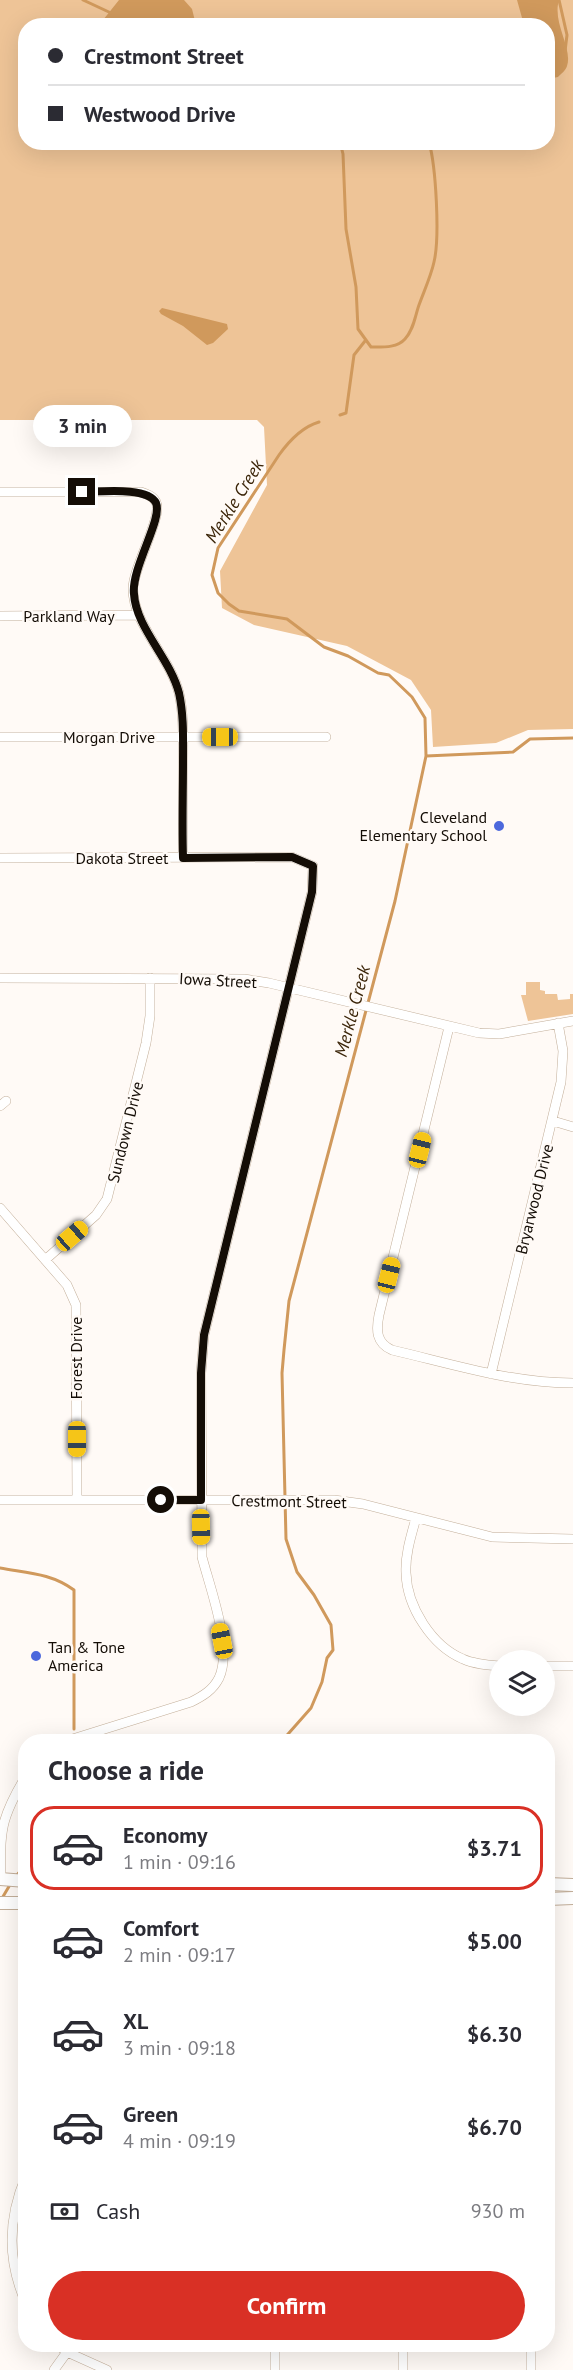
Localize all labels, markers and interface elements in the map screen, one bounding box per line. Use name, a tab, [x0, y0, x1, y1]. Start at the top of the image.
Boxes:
text: Crestmont Street	[84, 42, 244, 70]
text: Westwood Drive	[84, 100, 236, 128]
callout: 3 min	[32, 405, 132, 447]
text: 3 min	[58, 413, 107, 439]
water label: Merkle Creek	[199, 454, 269, 547]
route end	[68, 478, 95, 505]
street label: Parkland Way	[23, 606, 115, 626]
street label: Morgan Drive	[63, 727, 155, 747]
car	[202, 728, 238, 746]
place label: Cleveland Elementary School	[360, 807, 487, 845]
marker: Cleveland Elementary School	[492, 819, 506, 833]
street label: Dakota Street	[76, 848, 169, 868]
water label: Merkle Creek	[329, 962, 375, 1059]
street label: Iowa Street	[179, 968, 258, 992]
street label: Sundown Drive	[103, 1079, 147, 1185]
car	[407, 1130, 433, 1170]
street label: Bryarwood Drive	[511, 1142, 557, 1256]
car	[53, 1217, 91, 1255]
car	[376, 1255, 402, 1295]
street label: Forest Drive	[66, 1317, 86, 1399]
car	[68, 1421, 86, 1457]
route start	[147, 1486, 174, 1513]
street label: Crestmont Street	[231, 1490, 347, 1512]
car	[192, 1509, 210, 1545]
car	[210, 1622, 234, 1660]
place label: Tan & Tone America	[48, 1637, 125, 1675]
marker: Tan & Tone America	[29, 1649, 43, 1663]
map controls	[489, 1650, 555, 1716]
button: layers	[489, 1650, 555, 1716]
text: Choose a ride	[48, 1753, 204, 1787]
icon: car	[51, 1821, 105, 1875]
text: Economy	[123, 1821, 207, 1849]
text: $3.71	[467, 1834, 522, 1862]
text: 1 min · 09:16	[123, 1849, 236, 1875]
icon: car	[51, 1914, 105, 1968]
text: Comfort	[123, 1914, 199, 1942]
text: $5.00	[467, 1927, 522, 1955]
text: 2 min · 09:17	[123, 1942, 236, 1968]
icon: car	[51, 2007, 105, 2061]
text: XL	[123, 2007, 148, 2035]
text: $6.30	[467, 2020, 522, 2048]
text: 3 min · 09:18	[123, 2035, 236, 2061]
icon: car	[51, 2100, 105, 2154]
text: Green	[123, 2100, 178, 2128]
text: $6.70	[467, 2113, 522, 2141]
text: 4 min · 09:19	[123, 2128, 236, 2154]
icon: cash	[48, 2195, 81, 2228]
text: Cash	[96, 2197, 140, 2225]
text: 930 m	[471, 2198, 525, 2224]
button: Confirm	[48, 2271, 525, 2340]

